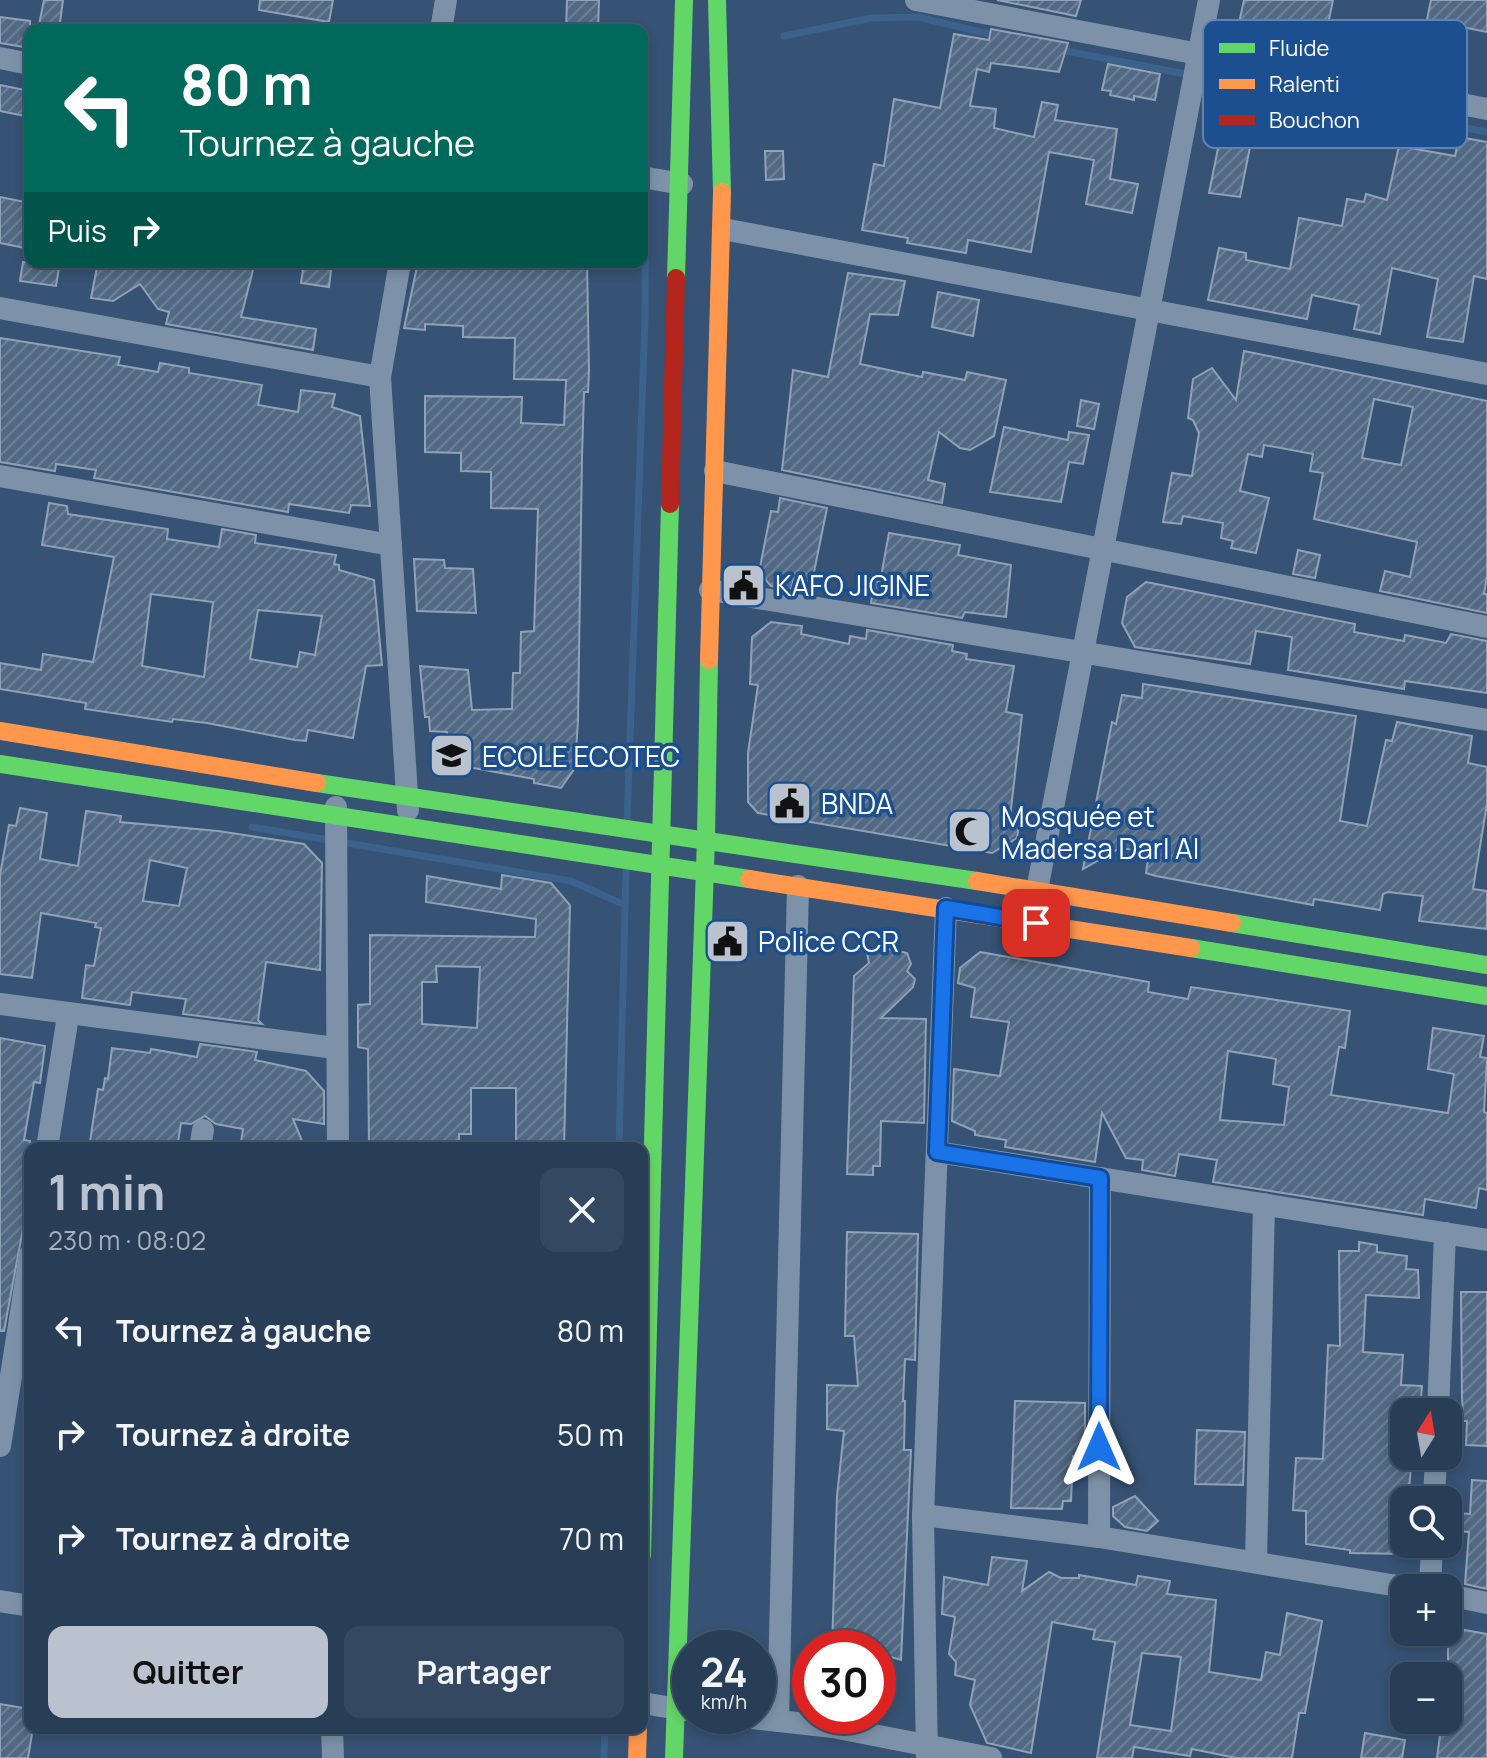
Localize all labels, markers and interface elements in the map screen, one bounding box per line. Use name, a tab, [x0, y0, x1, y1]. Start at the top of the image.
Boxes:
legend	[1203, 20, 1467, 148]
text: Fluide	[1269, 33, 1329, 63]
text: 80 m	[180, 45, 313, 122]
icon: left	[48, 56, 152, 160]
text: Ralenti	[1269, 69, 1340, 99]
text: Bouchon	[1269, 105, 1360, 135]
text: Tournez à gauche	[180, 118, 475, 167]
icon: right	[123, 208, 167, 252]
text: Puis	[48, 210, 107, 251]
public building icon: KAFO JIGINE	[720, 561, 768, 609]
place label: KAFO JIGINE	[775, 566, 930, 604]
school or university icon: ECOLE ECOTEC	[427, 732, 475, 780]
place label: ECOLE ECOTEC	[482, 737, 680, 775]
public building icon: BNDA	[766, 779, 814, 827]
place label: BNDA	[821, 784, 894, 822]
place label: Mosquée et Madersa Darl Al	[1001, 797, 1199, 867]
mosque icon: Mosquée et Madersa Darl Al	[946, 808, 994, 856]
pin	[1002, 889, 1070, 957]
icon: arrive	[1014, 901, 1058, 945]
public building icon: Police CCR	[703, 917, 751, 965]
place label: Police CCR	[758, 922, 899, 960]
text: 1 min	[48, 1159, 165, 1224]
button: close	[540, 1168, 624, 1252]
text: 230 m · 08:02	[48, 1222, 206, 1258]
icon: left	[48, 1308, 92, 1352]
text: Tournez à gauche	[116, 1310, 372, 1351]
text: 80 m	[557, 1310, 624, 1351]
north arrow	[1390, 1398, 1462, 1470]
map controls	[1390, 1398, 1462, 1734]
position arrow	[1057, 1405, 1141, 1489]
icon: right	[48, 1412, 92, 1456]
text: Tournez à droite	[116, 1414, 350, 1455]
text: 50 m	[557, 1414, 624, 1455]
button: search	[1390, 1486, 1462, 1558]
icon: right	[48, 1516, 92, 1560]
text: Tournez à droite	[116, 1518, 350, 1559]
text: 70 m	[559, 1518, 624, 1559]
button: +	[1390, 1574, 1462, 1646]
button: Quitter	[48, 1626, 328, 1718]
button: Partager	[344, 1626, 624, 1718]
speed limit sign: 30	[792, 1630, 896, 1734]
text: 24	[700, 1644, 748, 1699]
button: −	[1390, 1662, 1462, 1734]
text: km/h	[701, 1688, 747, 1715]

